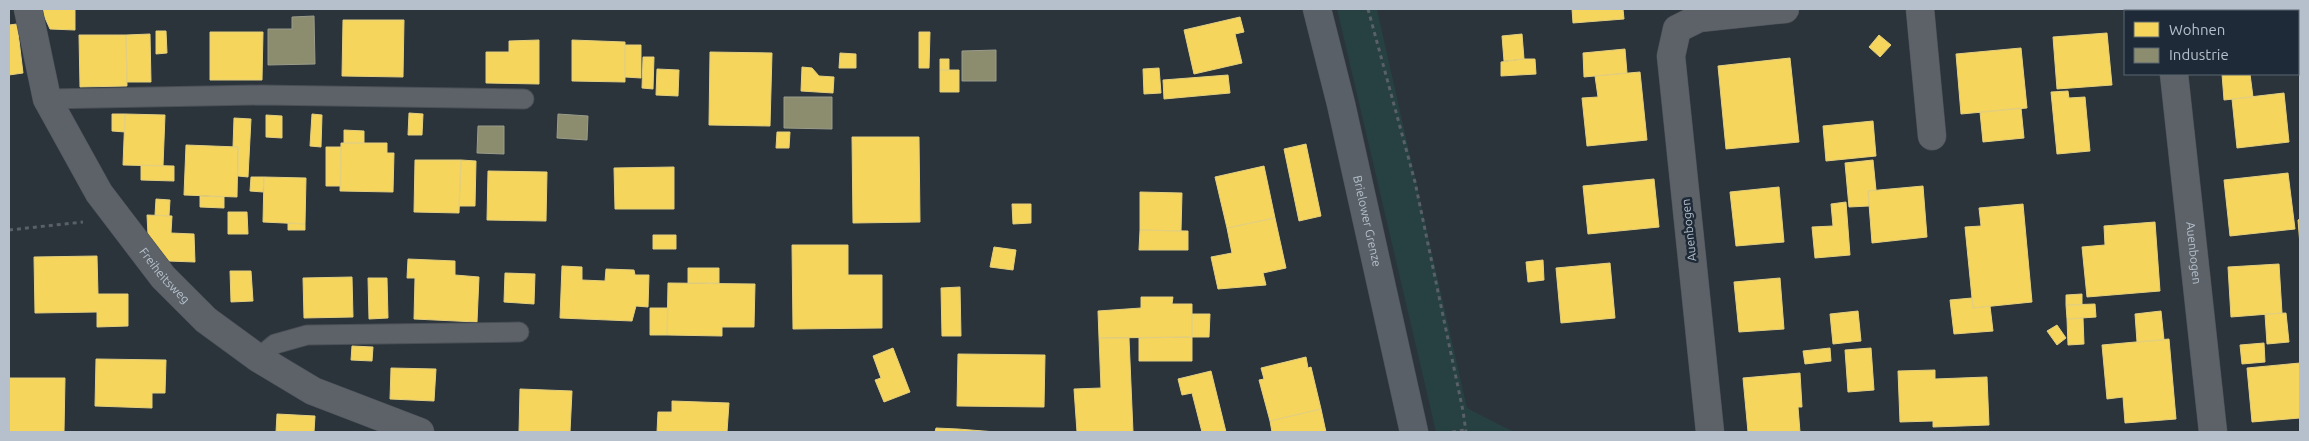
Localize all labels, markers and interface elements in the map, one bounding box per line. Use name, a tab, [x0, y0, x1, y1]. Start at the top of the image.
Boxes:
legend	[2124, 10, 2299, 75]
text: Wohnen	[2169, 21, 2225, 38]
text: Industrie	[2169, 46, 2229, 63]
street label: Brielower Grenze	[1351, 174, 1384, 268]
street label: Auenbogen	[1679, 198, 1698, 262]
street label: Auenbogen	[2184, 221, 2204, 285]
street label: Freiheitsweg	[137, 245, 192, 306]

